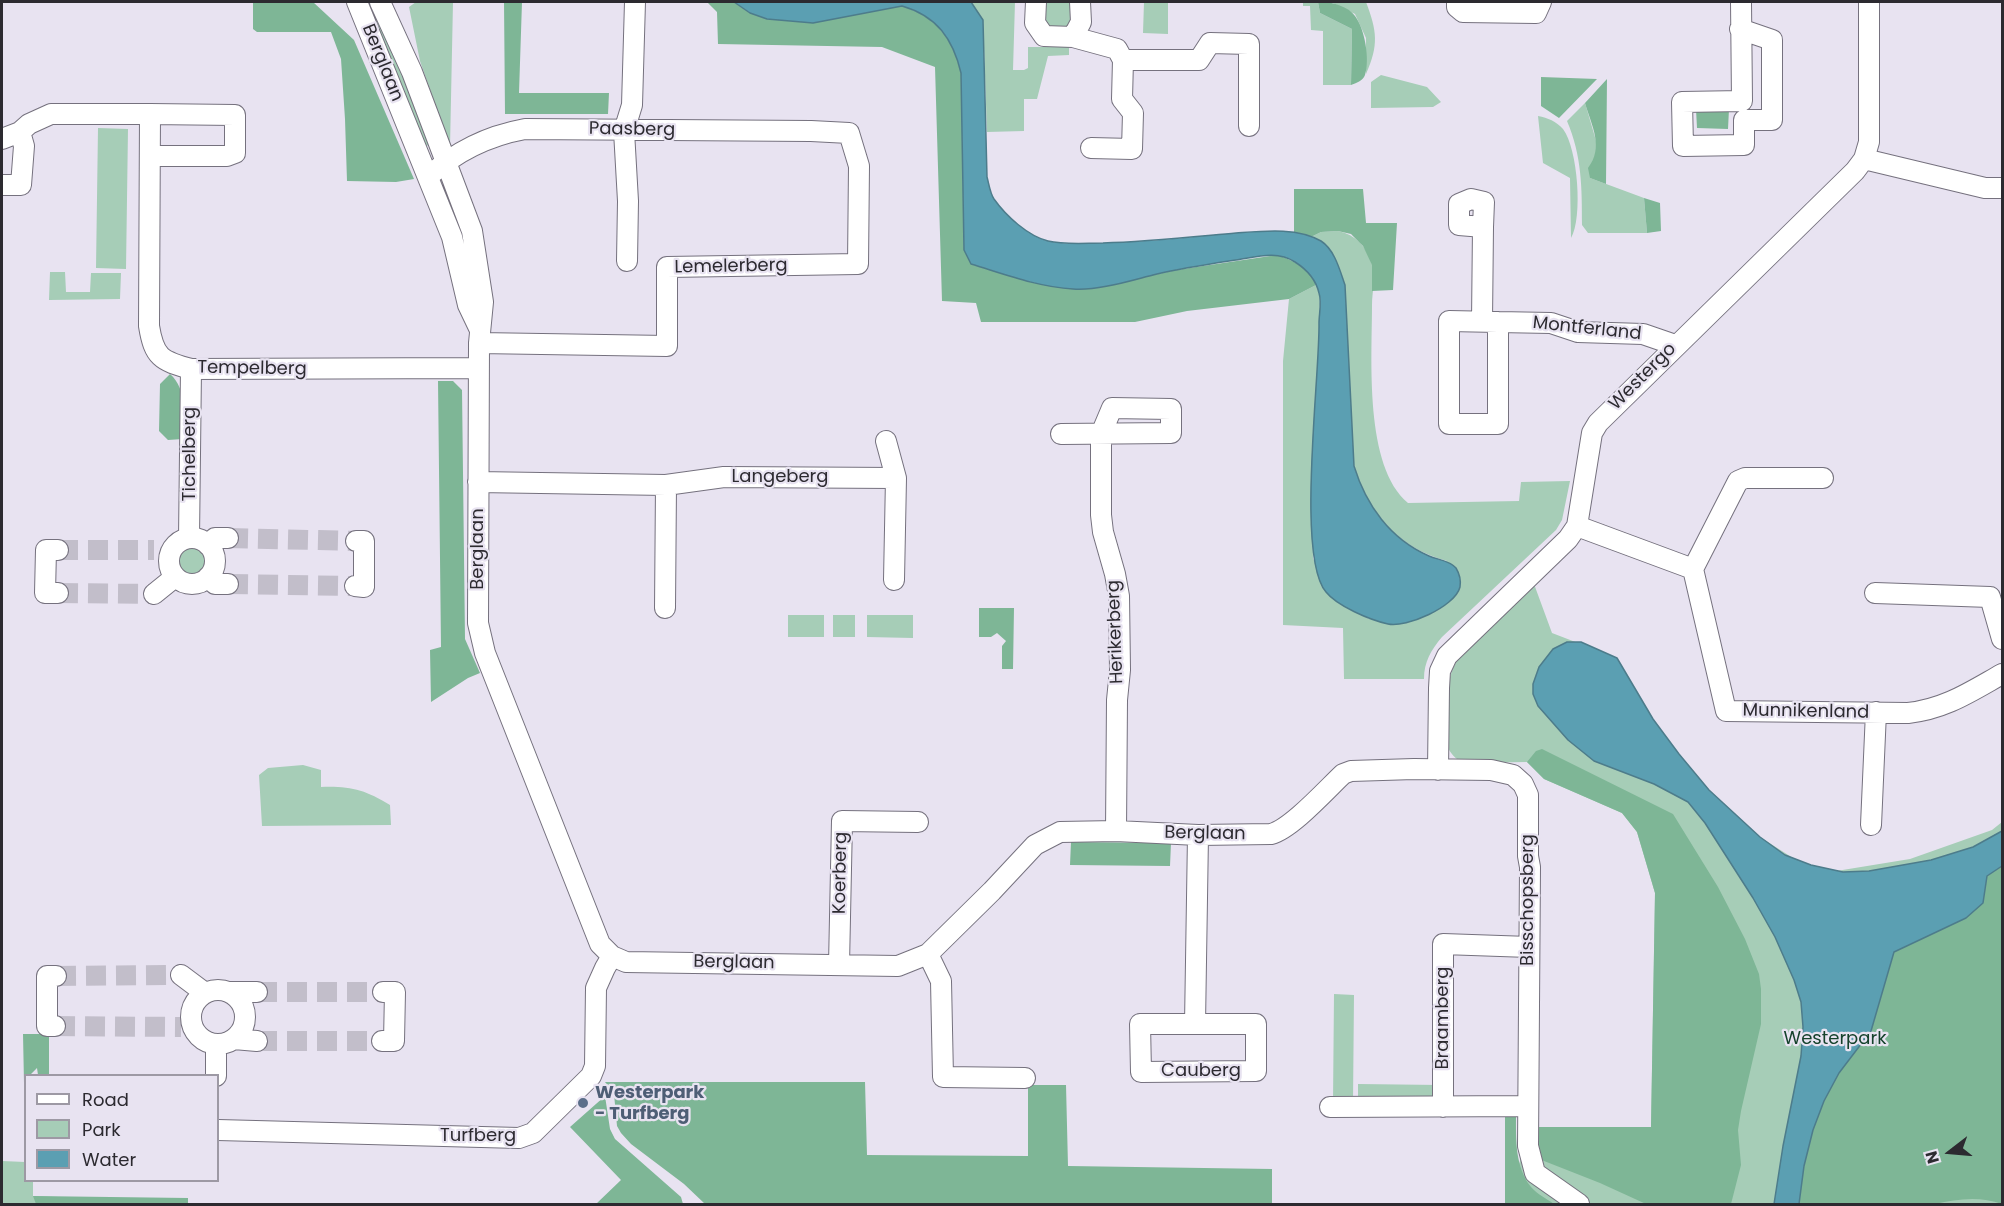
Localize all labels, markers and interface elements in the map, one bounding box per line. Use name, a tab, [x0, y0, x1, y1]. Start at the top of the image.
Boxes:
street label: Berglaan	[357, 21, 407, 105]
street label: Paasberg	[589, 118, 675, 142]
street label: Lemelerberg	[674, 255, 788, 279]
street label: Montferland	[1532, 313, 1642, 345]
street label: Westergo	[1605, 339, 1681, 415]
street label: Tempelberg	[197, 357, 307, 381]
street label: Tichelberg	[179, 407, 201, 501]
street label: Langeberg	[731, 466, 829, 488]
street label: Berglaan	[467, 508, 489, 590]
street label: Herikerberg	[1103, 580, 1129, 684]
street label: Munnikenland	[1742, 700, 1870, 724]
street label: Berglaan	[1164, 822, 1246, 846]
street label: Koerberg	[829, 832, 853, 914]
street label: Bisschopsberg	[1517, 834, 1539, 966]
street label: Berglaan	[693, 951, 775, 975]
street label: Braamberg	[1432, 967, 1454, 1069]
park label: Westerpark	[1784, 1028, 1886, 1050]
street label: Cauberg	[1161, 1060, 1241, 1082]
legend	[24, 1074, 219, 1182]
place label: Westerpark - Turfberg	[595, 1082, 704, 1124]
text: Road	[82, 1087, 129, 1112]
marker: Westerpark - Turfberg	[576, 1096, 590, 1110]
text: Park	[82, 1117, 121, 1142]
north arrow	[1920, 1122, 1980, 1182]
street label: Turfberg	[440, 1125, 516, 1147]
text: Water	[82, 1147, 136, 1172]
text: N	[1920, 1148, 1945, 1166]

